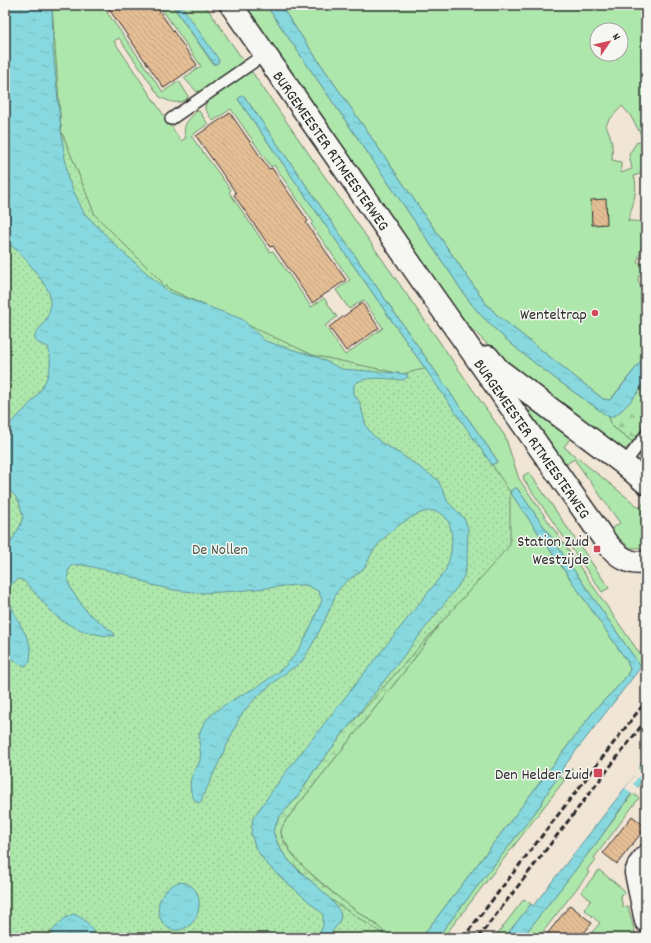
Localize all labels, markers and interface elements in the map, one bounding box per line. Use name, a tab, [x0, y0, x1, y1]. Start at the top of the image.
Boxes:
north arrow	[589, 22, 629, 62]
text: N	[607, 31, 624, 45]
street label: BURGEMEESTER RITMEESTERWEG	[266, 67, 394, 236]
place label: Wenteltrap	[520, 304, 587, 327]
marker: Wenteltrap	[590, 308, 600, 318]
street label: BURGEMEESTER RITMEESTERWEG	[467, 355, 595, 524]
place label: Station Zuid Westzijde	[517, 531, 589, 572]
park label: De Nollen	[192, 539, 248, 562]
marker: Station Zuid Westzijde	[592, 544, 602, 554]
place label: Den Helder Zuid	[495, 764, 589, 787]
marker: Den Helder Zuid	[592, 767, 604, 779]

